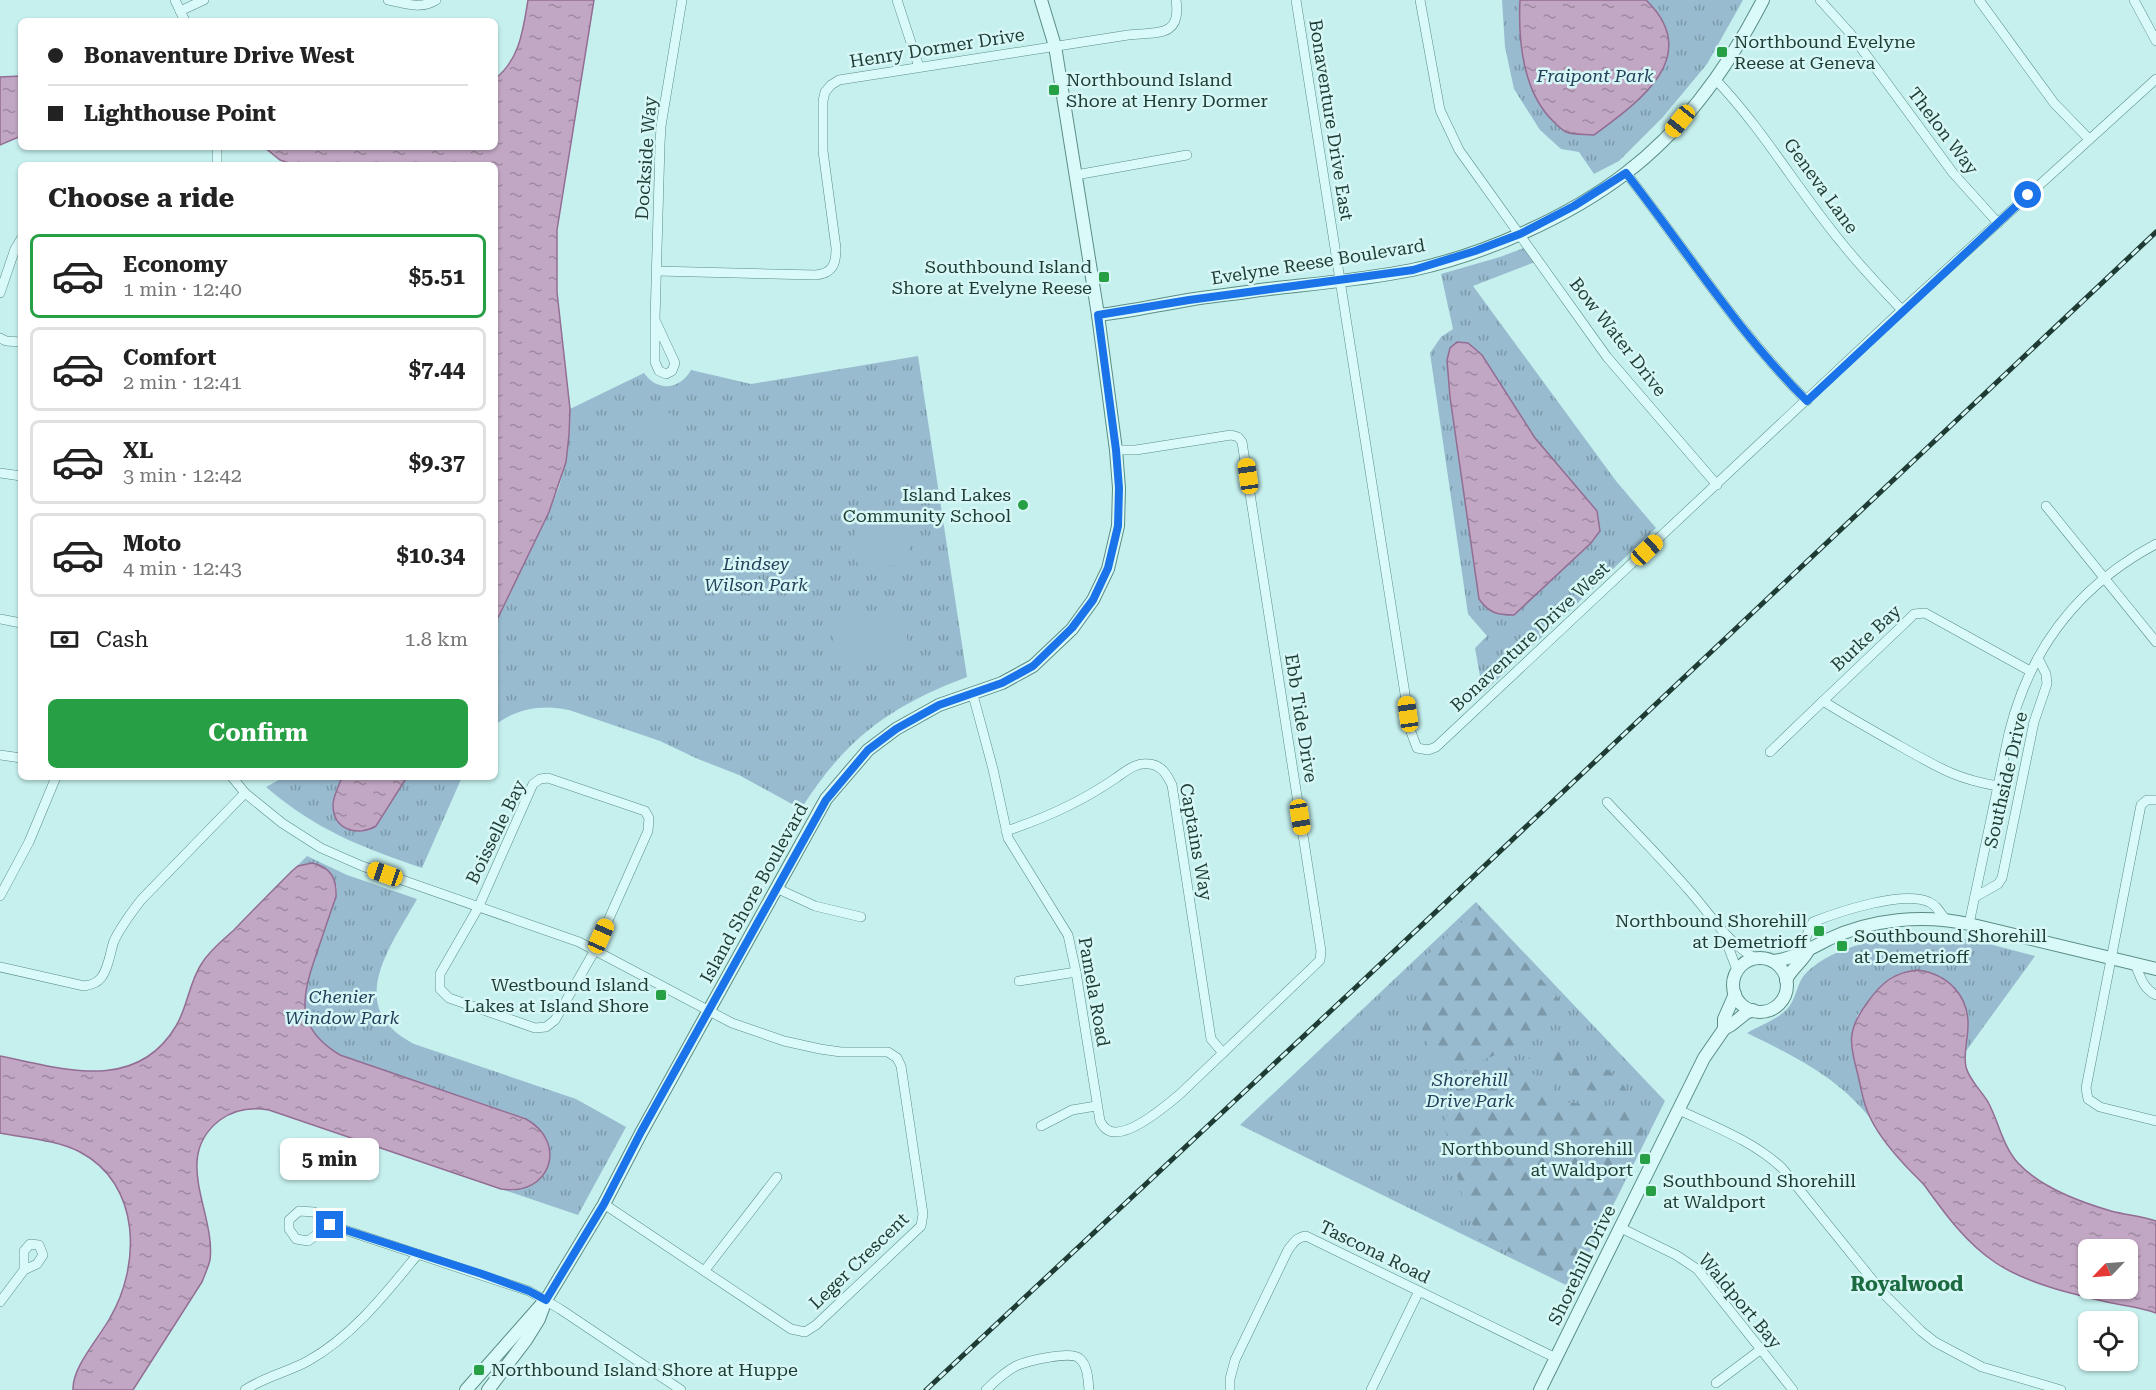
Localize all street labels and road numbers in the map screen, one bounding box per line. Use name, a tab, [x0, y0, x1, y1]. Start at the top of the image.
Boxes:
street label: Bonaventure Drive East	[1305, 18, 1358, 222]
street label: Henry Dormer Drive	[848, 23, 1026, 72]
street label: Thelon Way	[1904, 83, 1983, 179]
street label: Dockside Way	[631, 95, 660, 221]
street label: Geneva Lane	[1780, 134, 1863, 237]
street label: Evelyne Reese Boulevard	[1209, 234, 1427, 289]
street label: Bow Water Drive	[1566, 273, 1671, 400]
street label: Bonaventure Drive West	[1446, 557, 1614, 716]
street label: Burke Bay	[1826, 600, 1905, 675]
street label: Ebb Tide Drive	[1281, 652, 1322, 784]
street label: Southside Drive	[1980, 710, 2031, 850]
street label: Boisselle Bay	[461, 776, 530, 887]
street label: Captains Way	[1176, 782, 1217, 903]
street label: Island Shore Boulevard	[695, 799, 812, 986]
street label: Pamela Road	[1075, 935, 1115, 1049]
street label: Shorehill Drive	[1543, 1201, 1620, 1328]
street label: Leger Crescent	[805, 1208, 913, 1313]
street label: Tascona Road	[1317, 1216, 1434, 1288]
street label: Waldport Bay	[1694, 1249, 1787, 1353]

